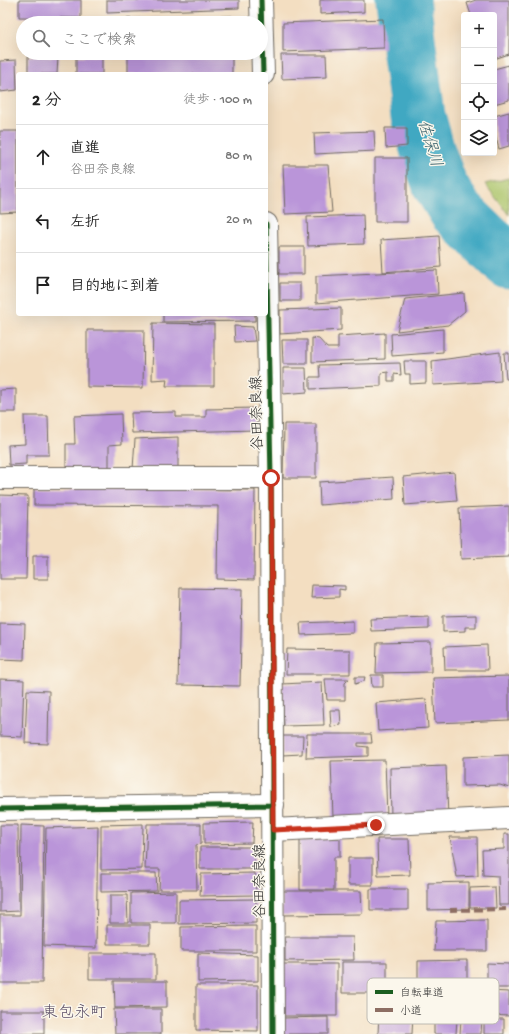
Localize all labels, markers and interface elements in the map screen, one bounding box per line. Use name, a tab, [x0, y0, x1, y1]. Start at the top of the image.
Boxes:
map controls	[461, 12, 497, 156]
button: +	[461, 12, 497, 48]
search box	[16, 16, 268, 60]
icon: search	[30, 27, 52, 49]
text: ここで検索	[62, 32, 137, 50]
button: −	[461, 48, 497, 84]
button: locate	[461, 84, 497, 120]
text: 2 分	[32, 92, 61, 112]
text: 徒歩 · 100 m	[183, 93, 252, 108]
water label: 佐保川	[412, 118, 445, 170]
button: layers	[461, 120, 497, 156]
text: 直進	[70, 140, 100, 158]
icon: ahead	[32, 146, 54, 168]
text: 80 m	[225, 149, 252, 164]
text: 谷田奈良線	[70, 163, 135, 178]
icon: left	[32, 210, 54, 232]
text: 20 m	[226, 213, 252, 228]
text: 左折	[70, 214, 100, 232]
icon: arrive	[32, 274, 54, 296]
text: 目的地に到着	[70, 278, 160, 296]
street label: 谷田奈良線	[247, 375, 268, 451]
route start	[262, 469, 280, 487]
route end	[367, 816, 385, 834]
street label: 谷田奈良線	[251, 843, 270, 919]
legend	[367, 978, 499, 1024]
text: 自転車道	[400, 987, 444, 1000]
district label: 東包永町	[42, 1003, 106, 1024]
text: 小道	[400, 1005, 422, 1018]

